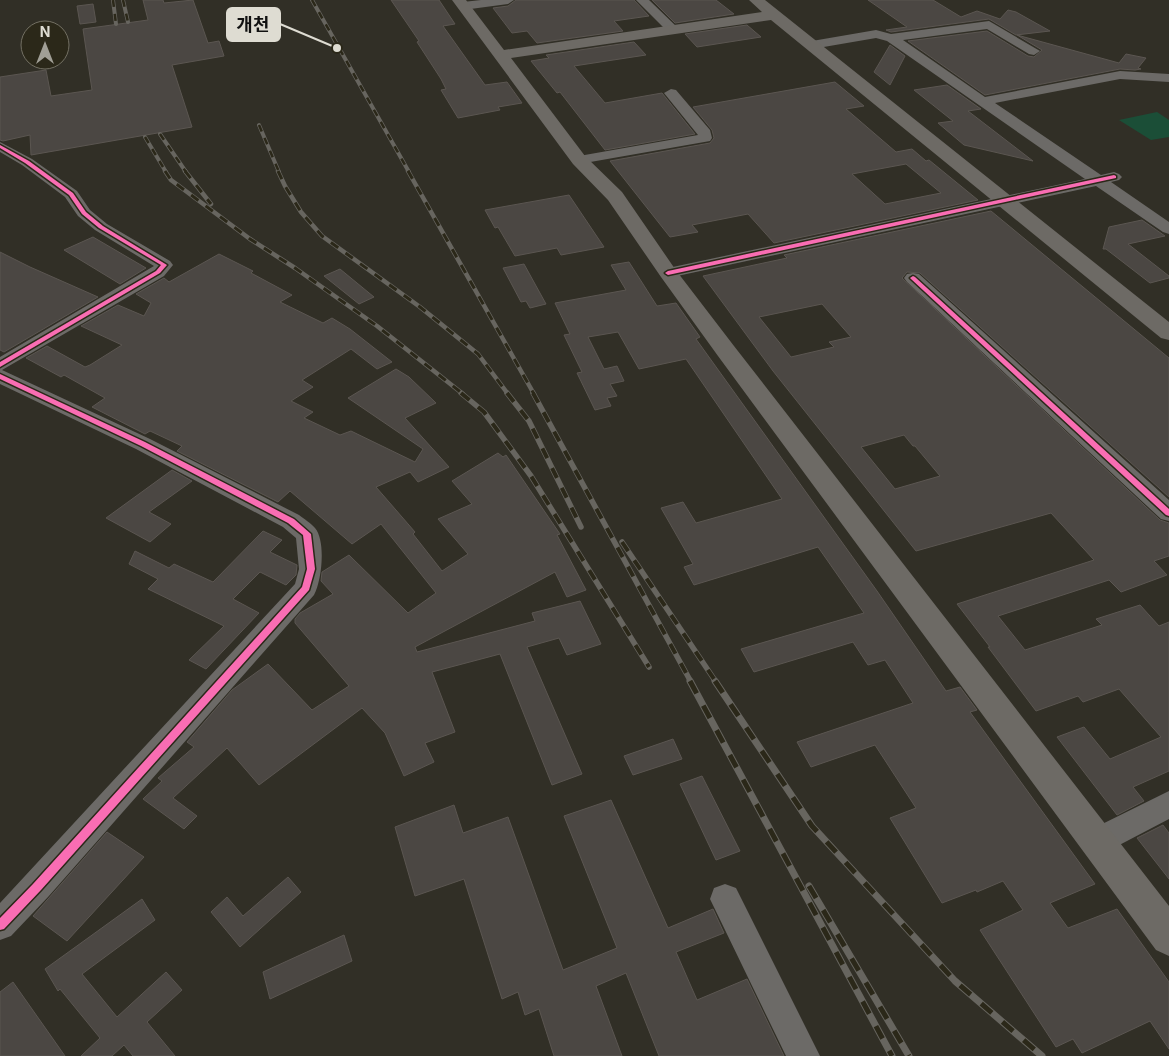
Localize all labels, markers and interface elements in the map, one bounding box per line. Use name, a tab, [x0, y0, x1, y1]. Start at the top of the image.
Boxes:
callout: 개천	[227, 8, 280, 41]
text: 개천	[236, 14, 270, 35]
north arrow	[20, 20, 70, 70]
text: N	[40, 23, 50, 40]

